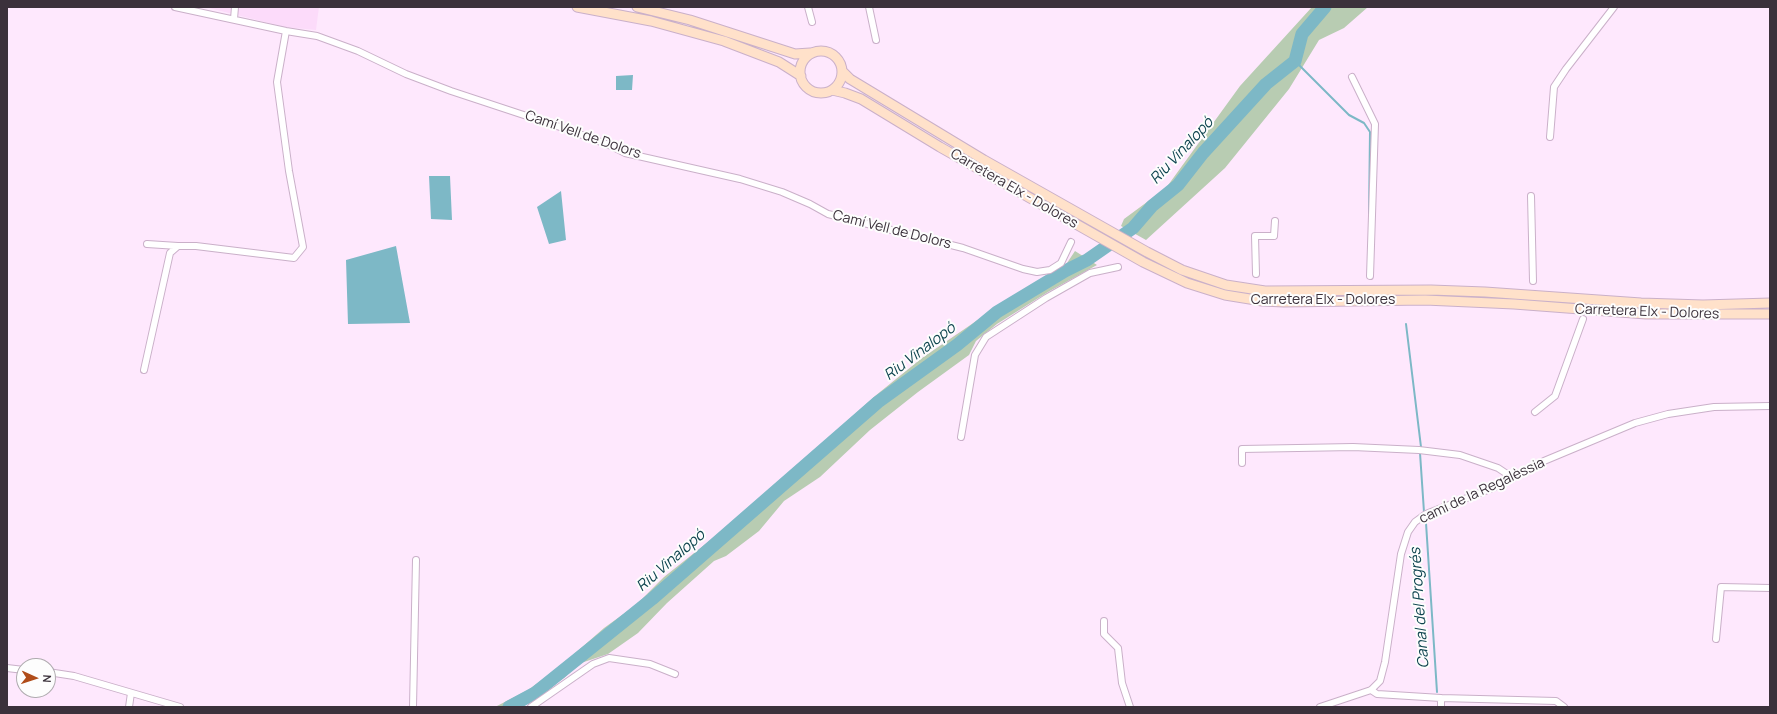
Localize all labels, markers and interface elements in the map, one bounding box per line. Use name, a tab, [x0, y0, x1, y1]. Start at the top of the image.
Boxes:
street label: Camí Vell de Dolors	[523, 107, 643, 163]
water label: Riu Vinalopó	[1147, 114, 1217, 188]
street label: Carretera Elx - Dolores	[947, 146, 1081, 232]
street label: Camí Vell de Dolors	[831, 207, 953, 253]
street label: Carretera Elx - Dolores	[1251, 292, 1395, 308]
street label: Carretera Elx - Dolores	[1574, 301, 1720, 323]
water label: Riu Vinalopó	[881, 319, 959, 385]
street label: camí de la Regalèssia	[1416, 454, 1548, 528]
water label: Riu Vinalopó	[633, 526, 709, 596]
water label: Canal del Progrés	[1407, 547, 1433, 669]
north arrow	[16, 658, 56, 698]
text: N	[40, 674, 55, 683]

